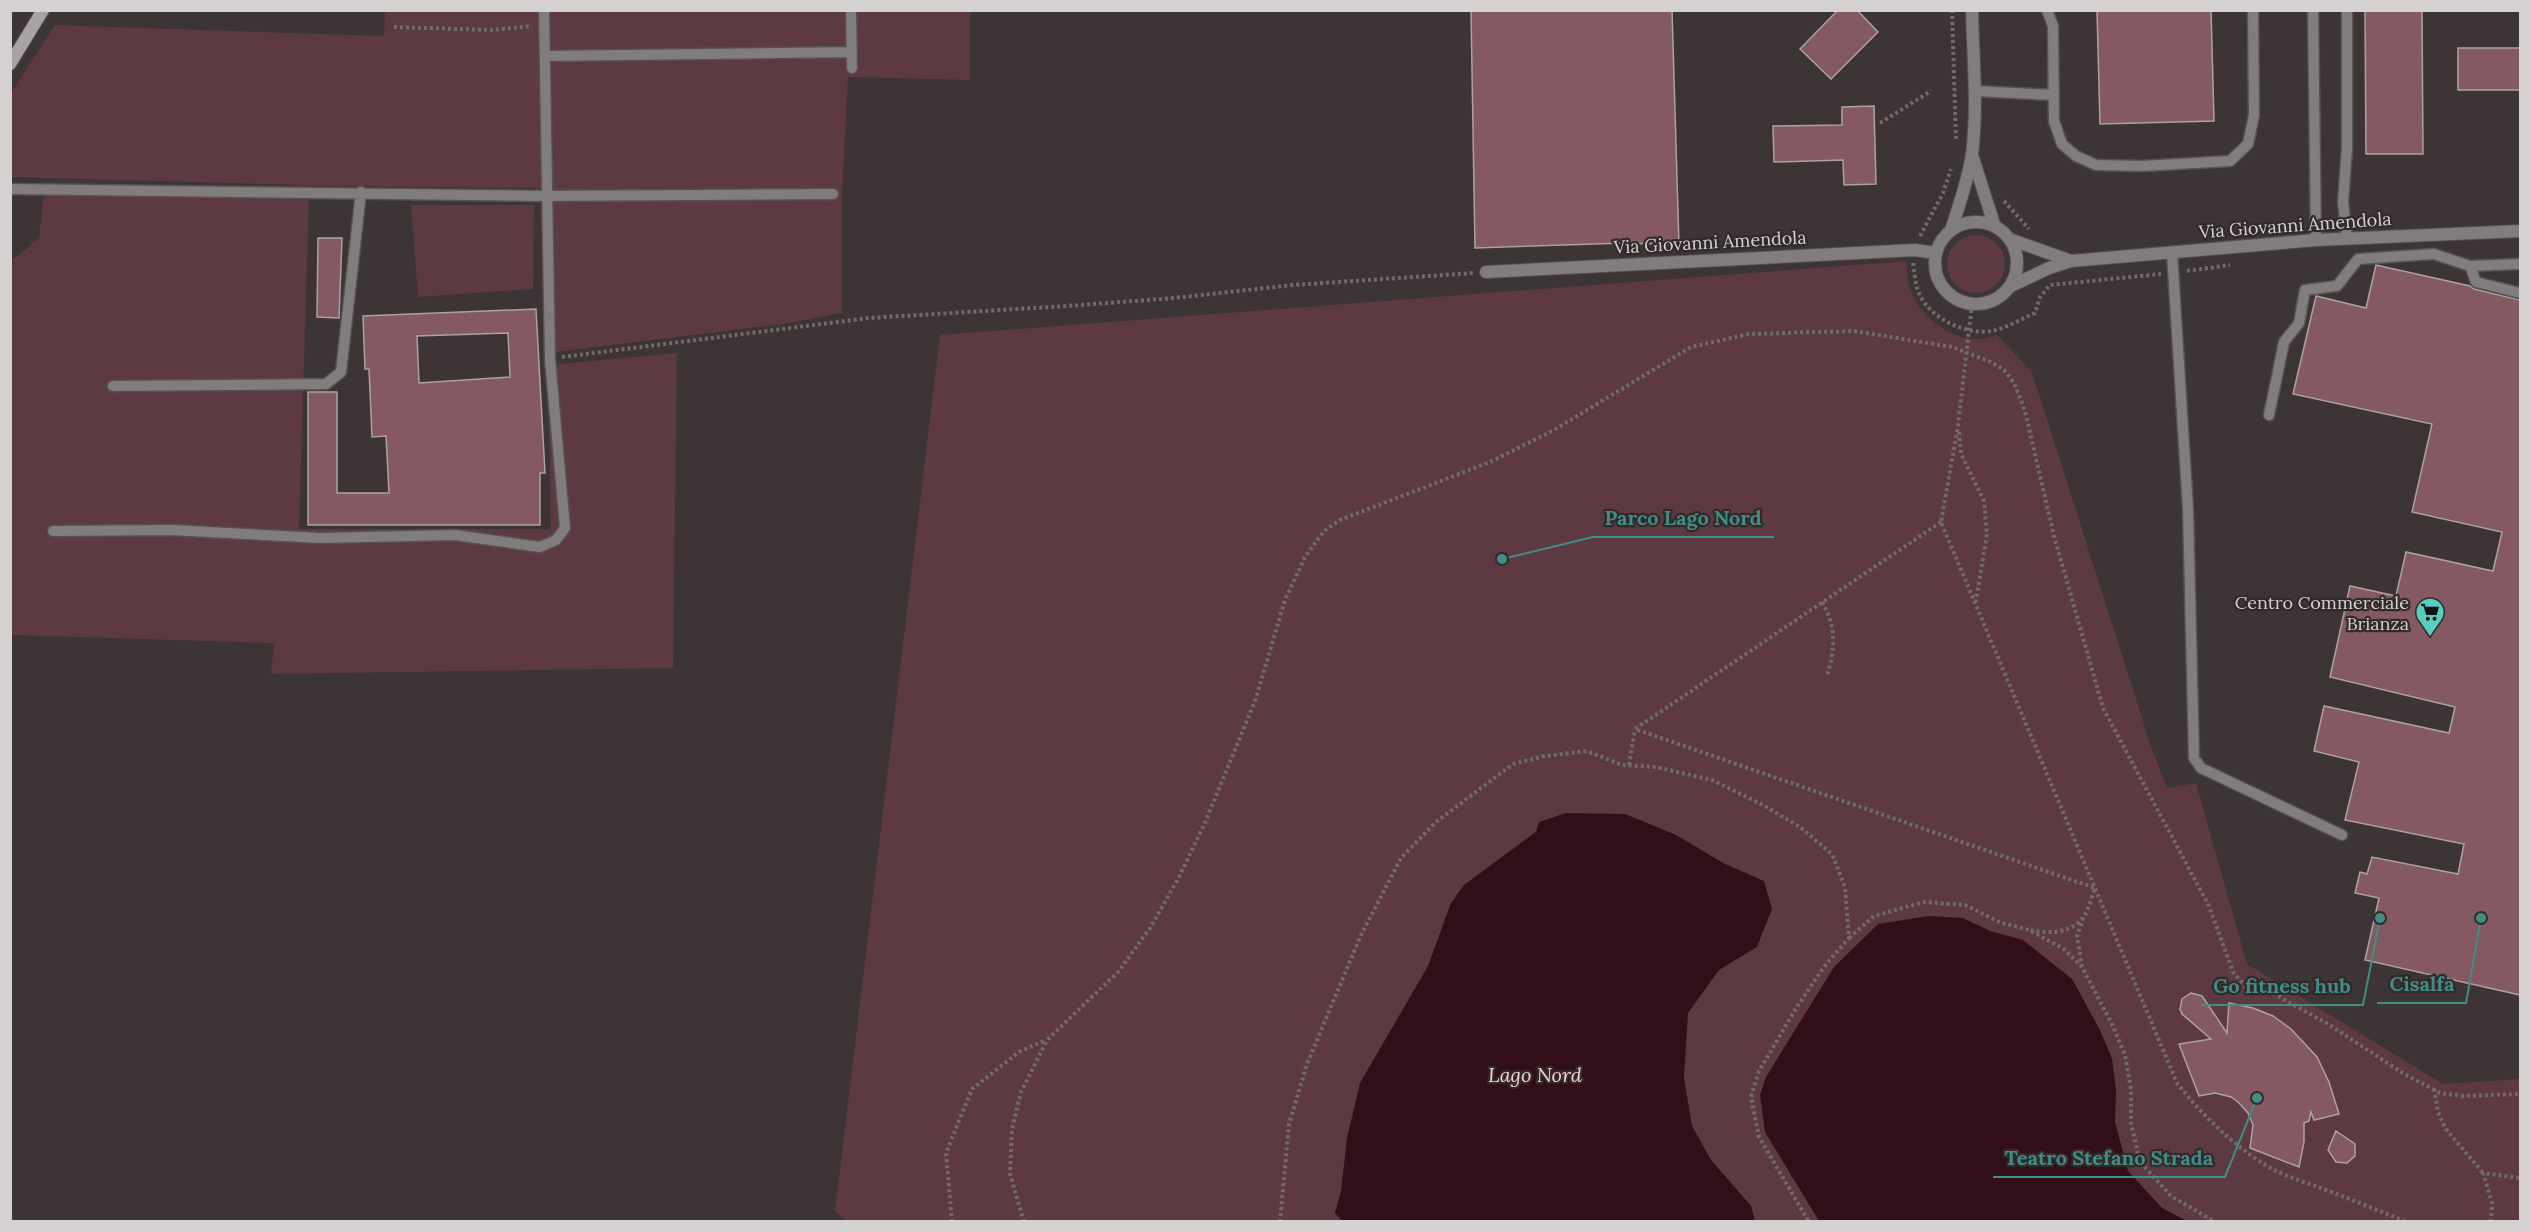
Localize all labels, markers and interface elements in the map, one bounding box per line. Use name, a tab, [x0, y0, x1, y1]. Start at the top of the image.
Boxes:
street label: Via Giovanni Amendola	[2197, 207, 2392, 243]
street label: Via Giovanni Amendola	[1612, 225, 1807, 259]
callout: Parco Lago Nord	[1593, 499, 1774, 537]
text: Parco Lago Nord	[1604, 505, 1762, 530]
place label: Centro Commerciale Brianza	[2235, 591, 2409, 635]
supermarket icon: Centro Commerciale Brianza	[2414, 596, 2446, 638]
callout: Cisalfa	[2377, 965, 2466, 1003]
callout: Go fitness hub	[2201, 967, 2363, 1005]
text: Cisalfa	[2389, 971, 2455, 996]
text: Go fitness hub	[2213, 973, 2351, 998]
water label: Lago Nord	[1488, 1062, 1583, 1087]
callout: Teatro Stefano Strada	[1993, 1139, 2225, 1177]
text: Teatro Stefano Strada	[2005, 1145, 2214, 1170]

